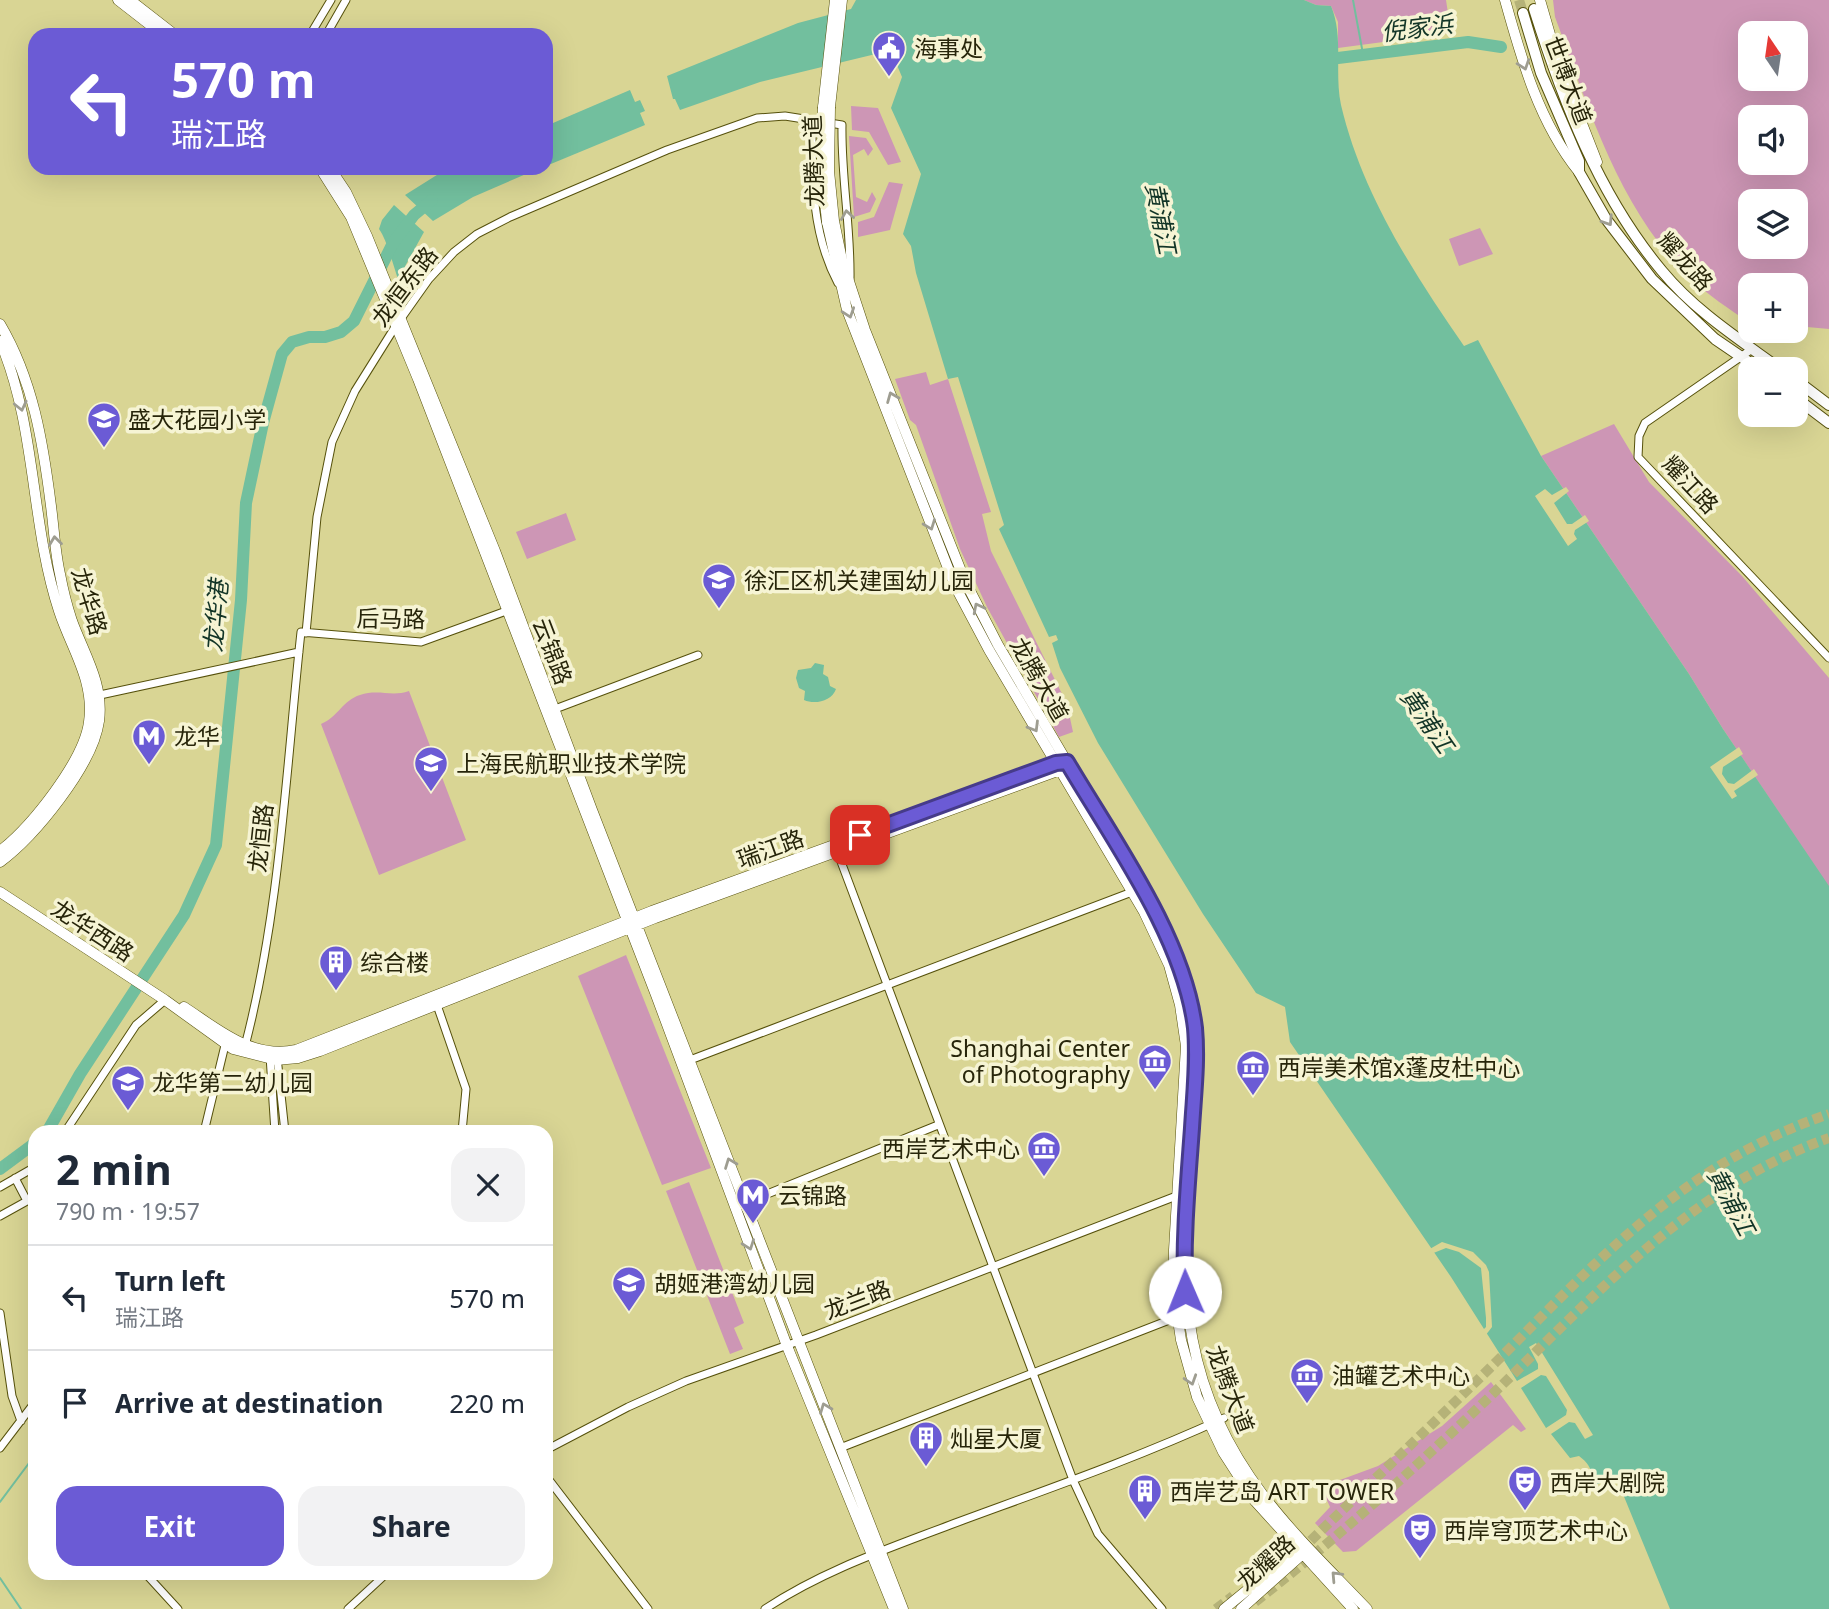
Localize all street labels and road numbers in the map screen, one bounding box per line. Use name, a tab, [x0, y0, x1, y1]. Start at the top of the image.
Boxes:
street label: 世博大道	[1538, 31, 1600, 129]
street label: 龙腾大道	[795, 114, 831, 208]
street label: 耀龙路	[1651, 225, 1721, 297]
street label: 龙恒东路	[364, 240, 444, 332]
street label: 耀江路	[1656, 448, 1726, 520]
street label: 龙华路	[65, 563, 115, 639]
street label: 后马路	[356, 601, 426, 635]
street label: 云锦路	[526, 613, 580, 689]
street label: 龙腾大道	[1003, 631, 1077, 727]
street label: 龙恒路	[240, 802, 280, 874]
street label: 瑞江路	[732, 821, 808, 875]
street label: 龙华西路	[46, 892, 140, 968]
street label: 龙兰路	[819, 1272, 895, 1326]
street label: 龙腾大道	[1200, 1340, 1262, 1438]
street label: 龙耀路	[1229, 1527, 1301, 1597]

